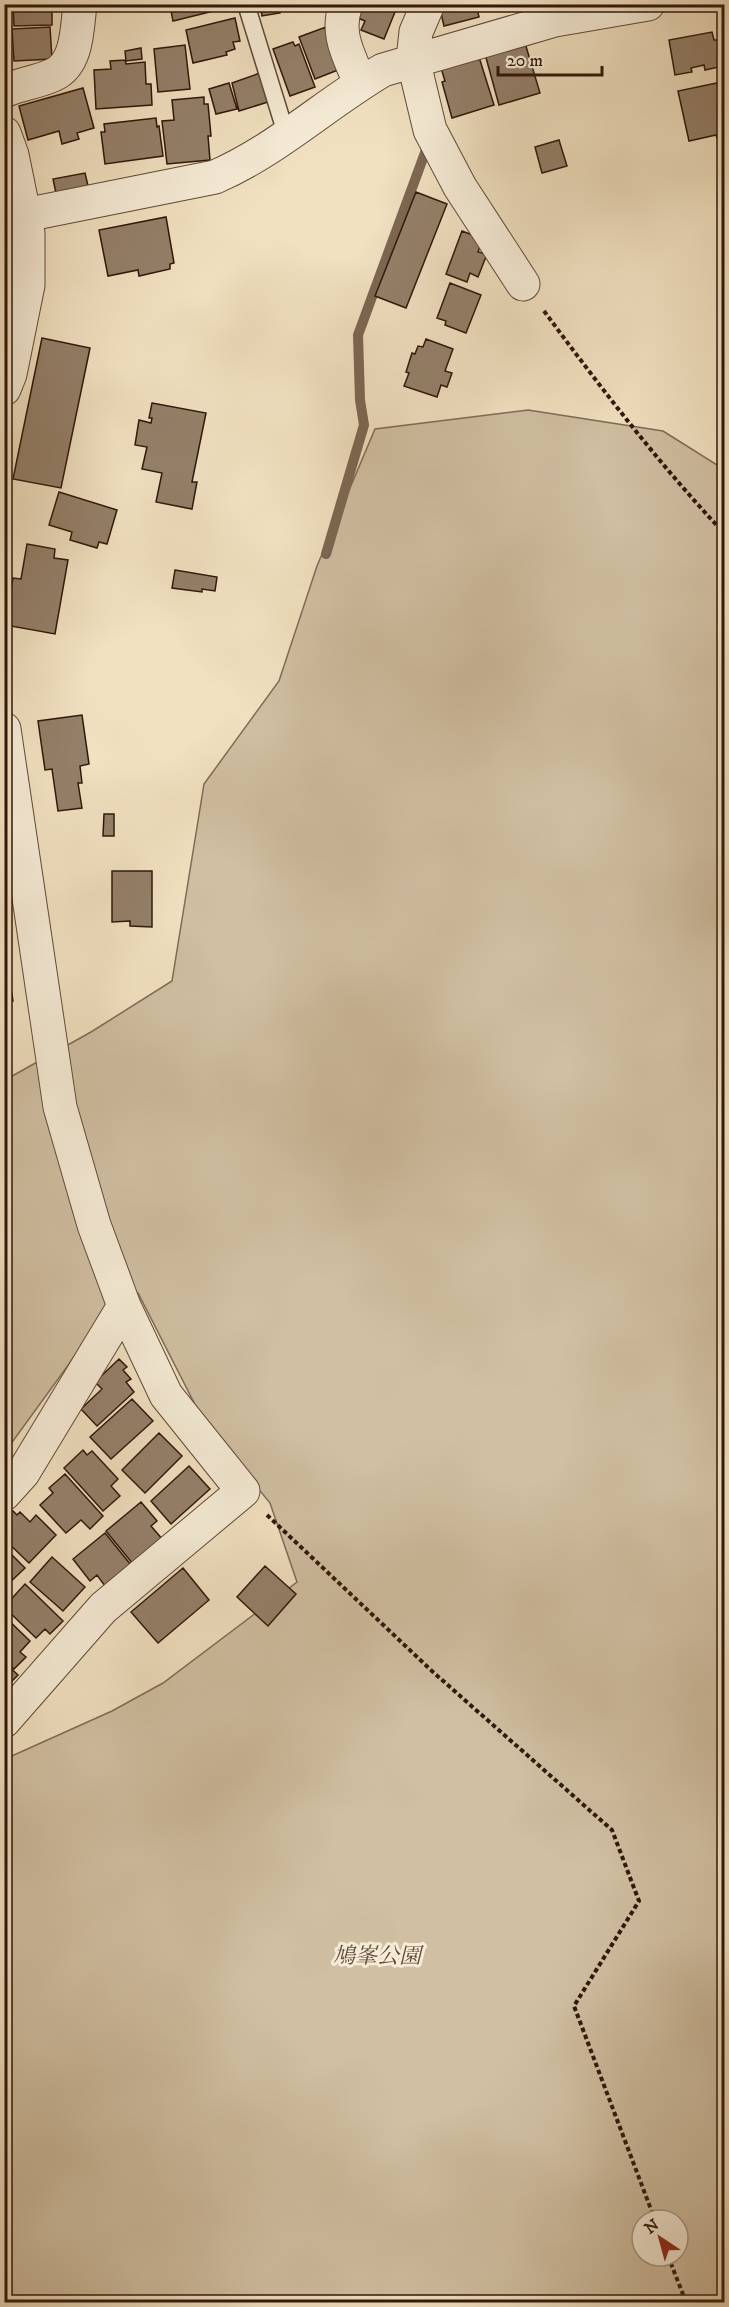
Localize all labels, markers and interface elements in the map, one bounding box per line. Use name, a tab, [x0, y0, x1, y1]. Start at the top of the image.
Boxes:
scale bar	[498, 39, 602, 77]
text: 20 m	[507, 50, 543, 72]
park label: 鳩峯公園	[333, 1943, 424, 1970]
north arrow	[630, 2208, 690, 2268]
text: N	[641, 2215, 663, 2239]

